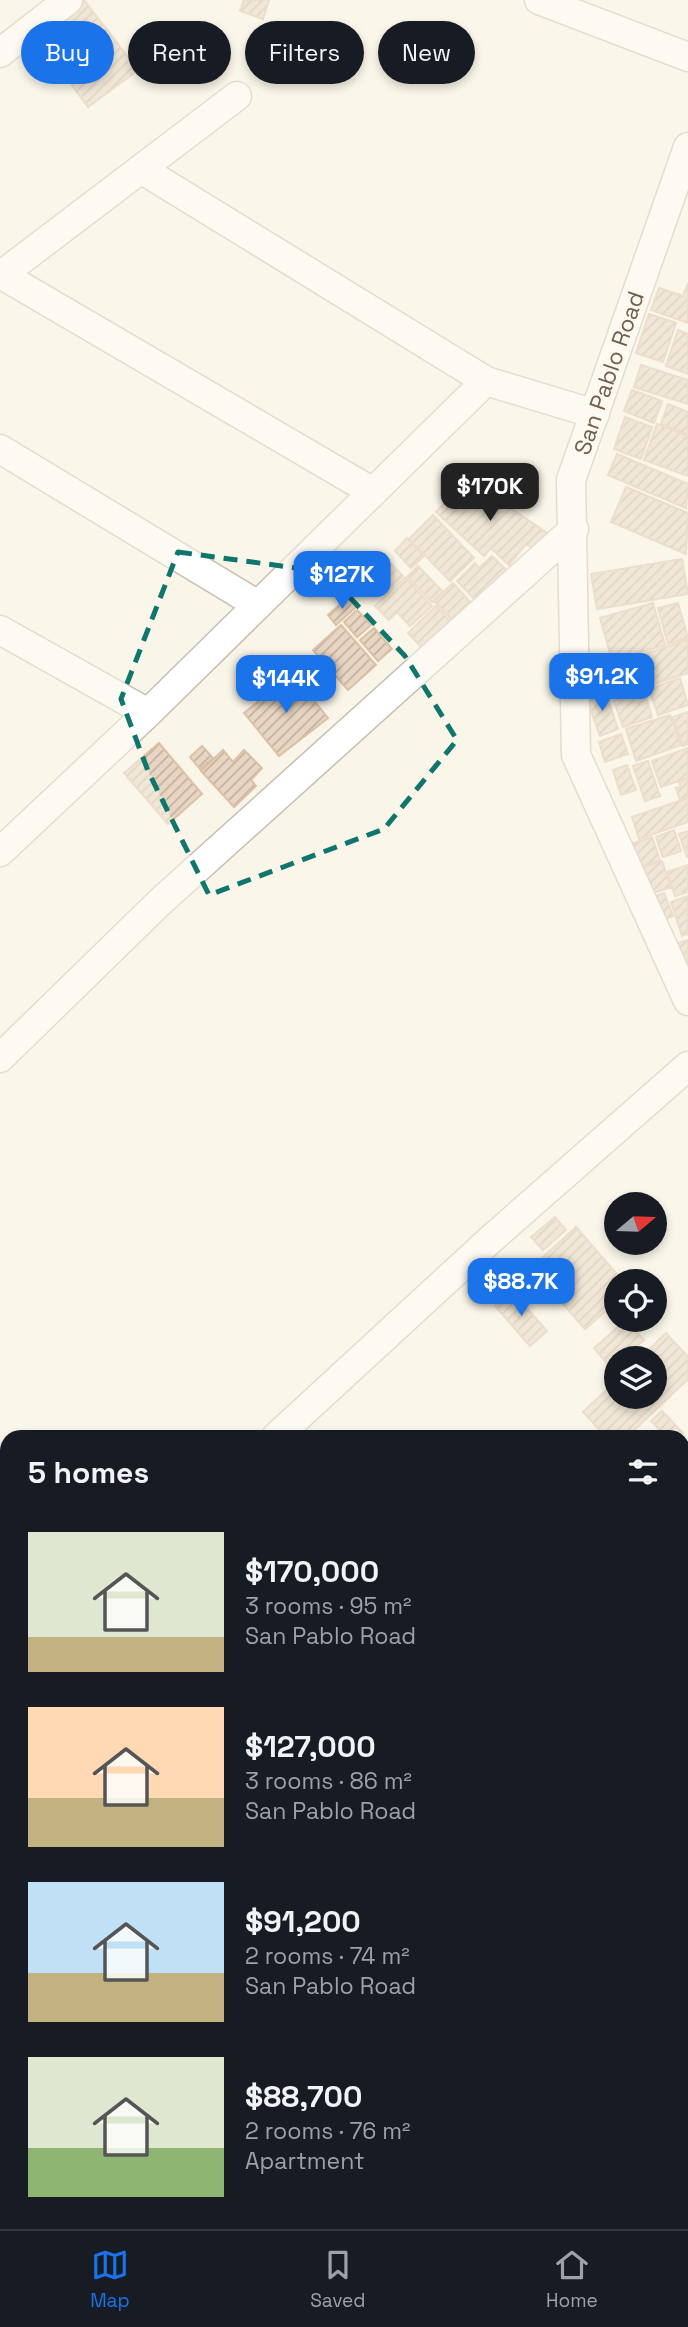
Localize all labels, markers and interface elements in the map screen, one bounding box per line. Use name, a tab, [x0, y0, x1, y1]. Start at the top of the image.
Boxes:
chip: Buy	[21, 21, 114, 84]
chip: Rent	[128, 21, 231, 84]
chip: Filters	[245, 21, 364, 84]
chip: New	[378, 21, 475, 84]
street label: San Pablo Road	[567, 287, 651, 459]
pin: $170K	[441, 463, 539, 523]
text: $170K	[457, 471, 523, 501]
pin: $127K	[293, 552, 391, 611]
text: $127K	[310, 559, 374, 589]
pin: $91.2K	[545, 654, 659, 713]
pin: $144K	[237, 656, 335, 715]
text: $91.2K	[565, 661, 639, 691]
text: $144K	[252, 663, 320, 693]
north arrow	[604, 1192, 667, 1255]
map controls	[604, 1192, 667, 1409]
pin: $88.7K	[464, 1258, 578, 1318]
text: $88.7K	[484, 1266, 558, 1296]
button: locate	[604, 1269, 667, 1332]
button: layers	[604, 1346, 667, 1409]
text: 5 homes	[28, 1453, 149, 1492]
icon: filters	[624, 1453, 662, 1491]
text: $170,000	[245, 1552, 379, 1591]
icon: home	[84, 1560, 168, 1644]
text: 3 rooms · 95 m²	[245, 1591, 411, 1621]
text: San Pablo Road	[245, 1621, 416, 1651]
text: $127,000	[245, 1727, 376, 1766]
icon: home	[84, 1735, 168, 1819]
text: 3 rooms · 86 m²	[245, 1766, 412, 1796]
text: San Pablo Road	[245, 1796, 416, 1826]
text: $91,200	[245, 1902, 361, 1941]
icon: home	[84, 1910, 168, 1994]
text: 2 rooms · 74 m²	[245, 1941, 410, 1971]
text: San Pablo Road	[245, 1971, 416, 2001]
text: $88,700	[245, 2077, 362, 2116]
icon: home	[84, 2085, 168, 2169]
text: 2 rooms · 76 m²	[245, 2116, 410, 2146]
text: Apartment	[245, 2146, 365, 2176]
tab: Map	[90, 2246, 130, 2313]
tab: Saved	[310, 2246, 366, 2313]
tab: Home	[546, 2246, 598, 2313]

